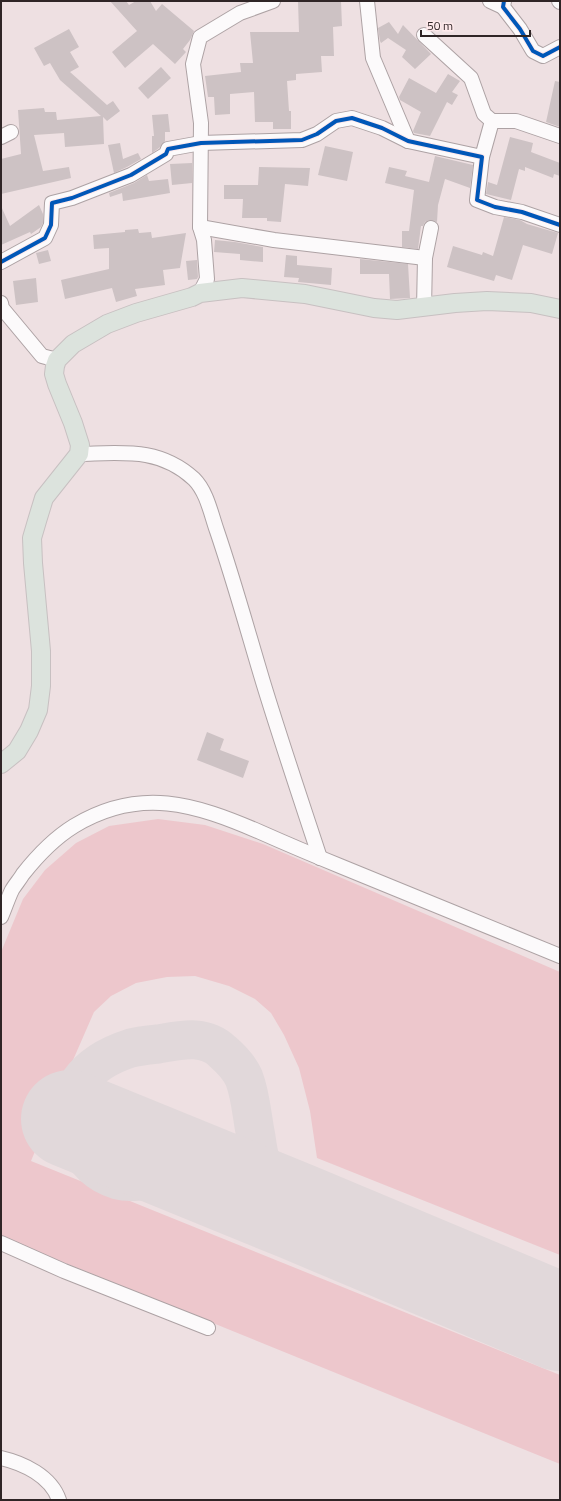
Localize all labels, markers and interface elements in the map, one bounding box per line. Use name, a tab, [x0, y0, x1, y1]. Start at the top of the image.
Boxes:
scale bar	[421, 12, 530, 38]
text: 50 m	[427, 16, 453, 35]

